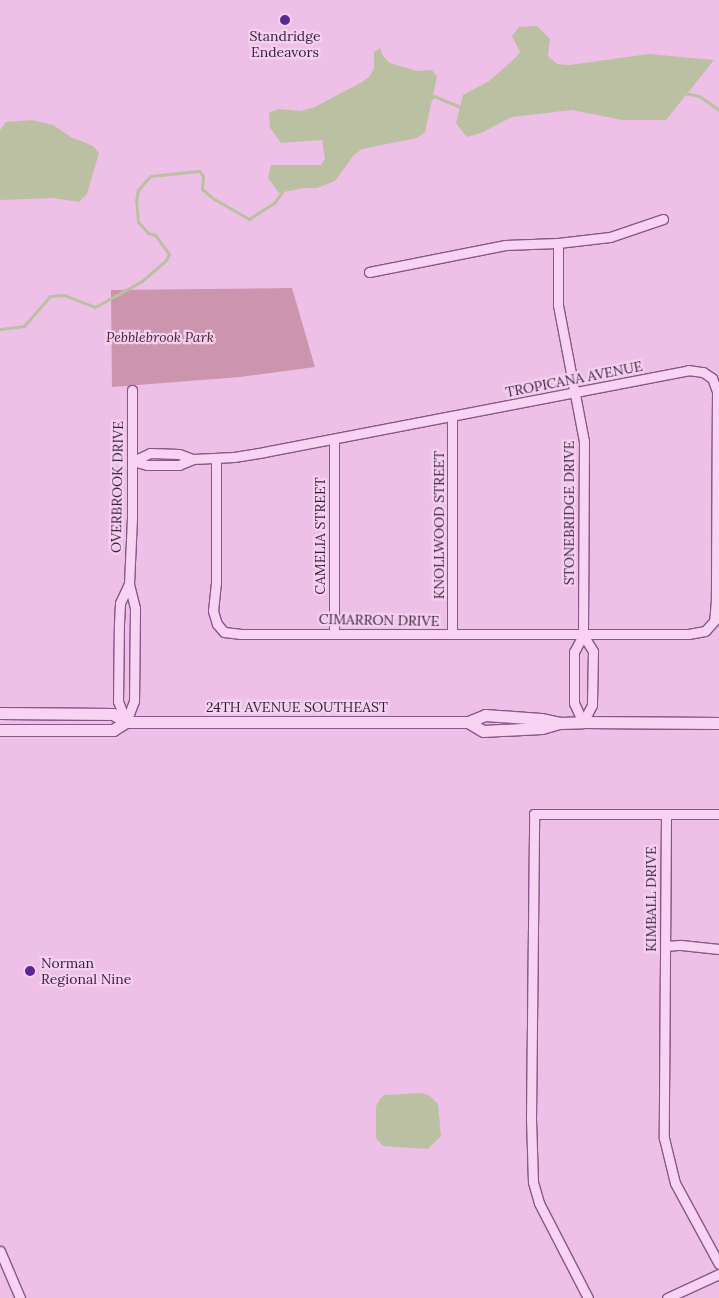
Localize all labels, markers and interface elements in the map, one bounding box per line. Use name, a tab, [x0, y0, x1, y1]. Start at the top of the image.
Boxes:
marker: Standridge Endeavors	[279, 14, 291, 26]
place label: Standridge Endeavors	[249, 28, 321, 60]
park label: Pebblebrook Park	[106, 329, 214, 345]
street label: TROPICANA AVENUE	[504, 357, 644, 401]
street label: OVERBROOK DRIVE	[107, 421, 127, 553]
street label: STONEBRIDGE DRIVE	[561, 441, 577, 585]
street label: KNOLLWOOD STREET	[431, 451, 447, 599]
street label: CAMELIA STREET	[312, 477, 328, 595]
street label: CIMARRON DRIVE	[319, 611, 439, 629]
street label: 24TH AVENUE SOUTHEAST	[206, 699, 388, 715]
street label: KIMBALL DRIVE	[643, 846, 659, 952]
place label: Norman Regional Nine	[41, 955, 131, 988]
marker: Norman Regional Nine	[23, 964, 37, 978]

